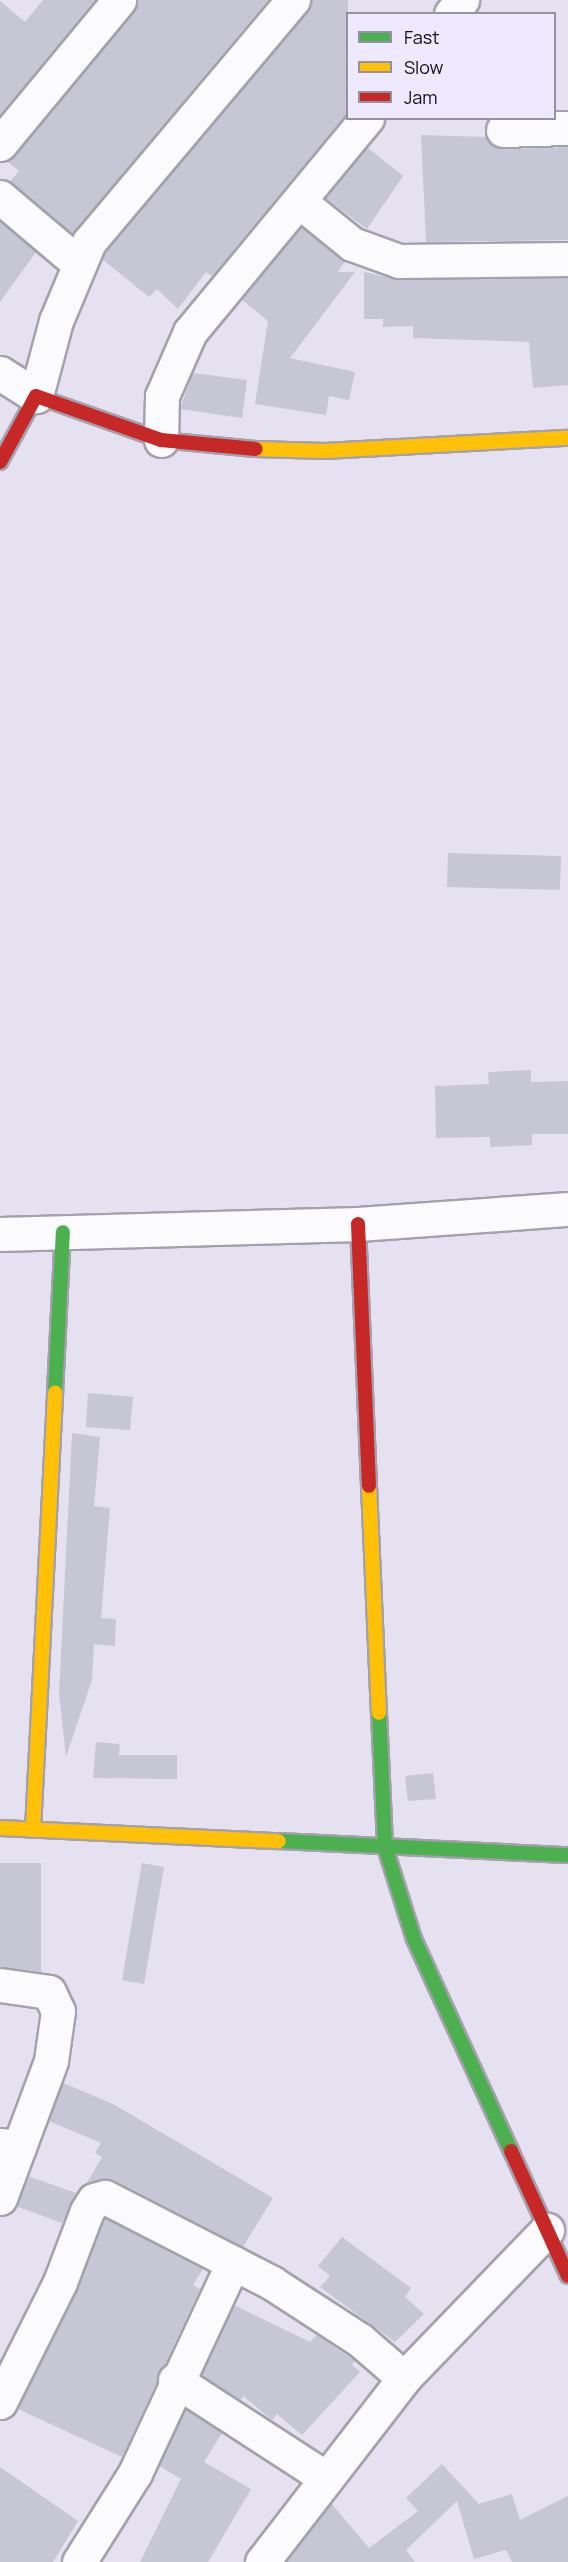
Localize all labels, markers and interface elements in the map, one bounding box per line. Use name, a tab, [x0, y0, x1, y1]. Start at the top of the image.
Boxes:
legend	[346, 12, 556, 120]
text: Fast	[404, 25, 439, 49]
text: Slow	[404, 55, 443, 79]
text: Jam	[404, 85, 438, 109]

